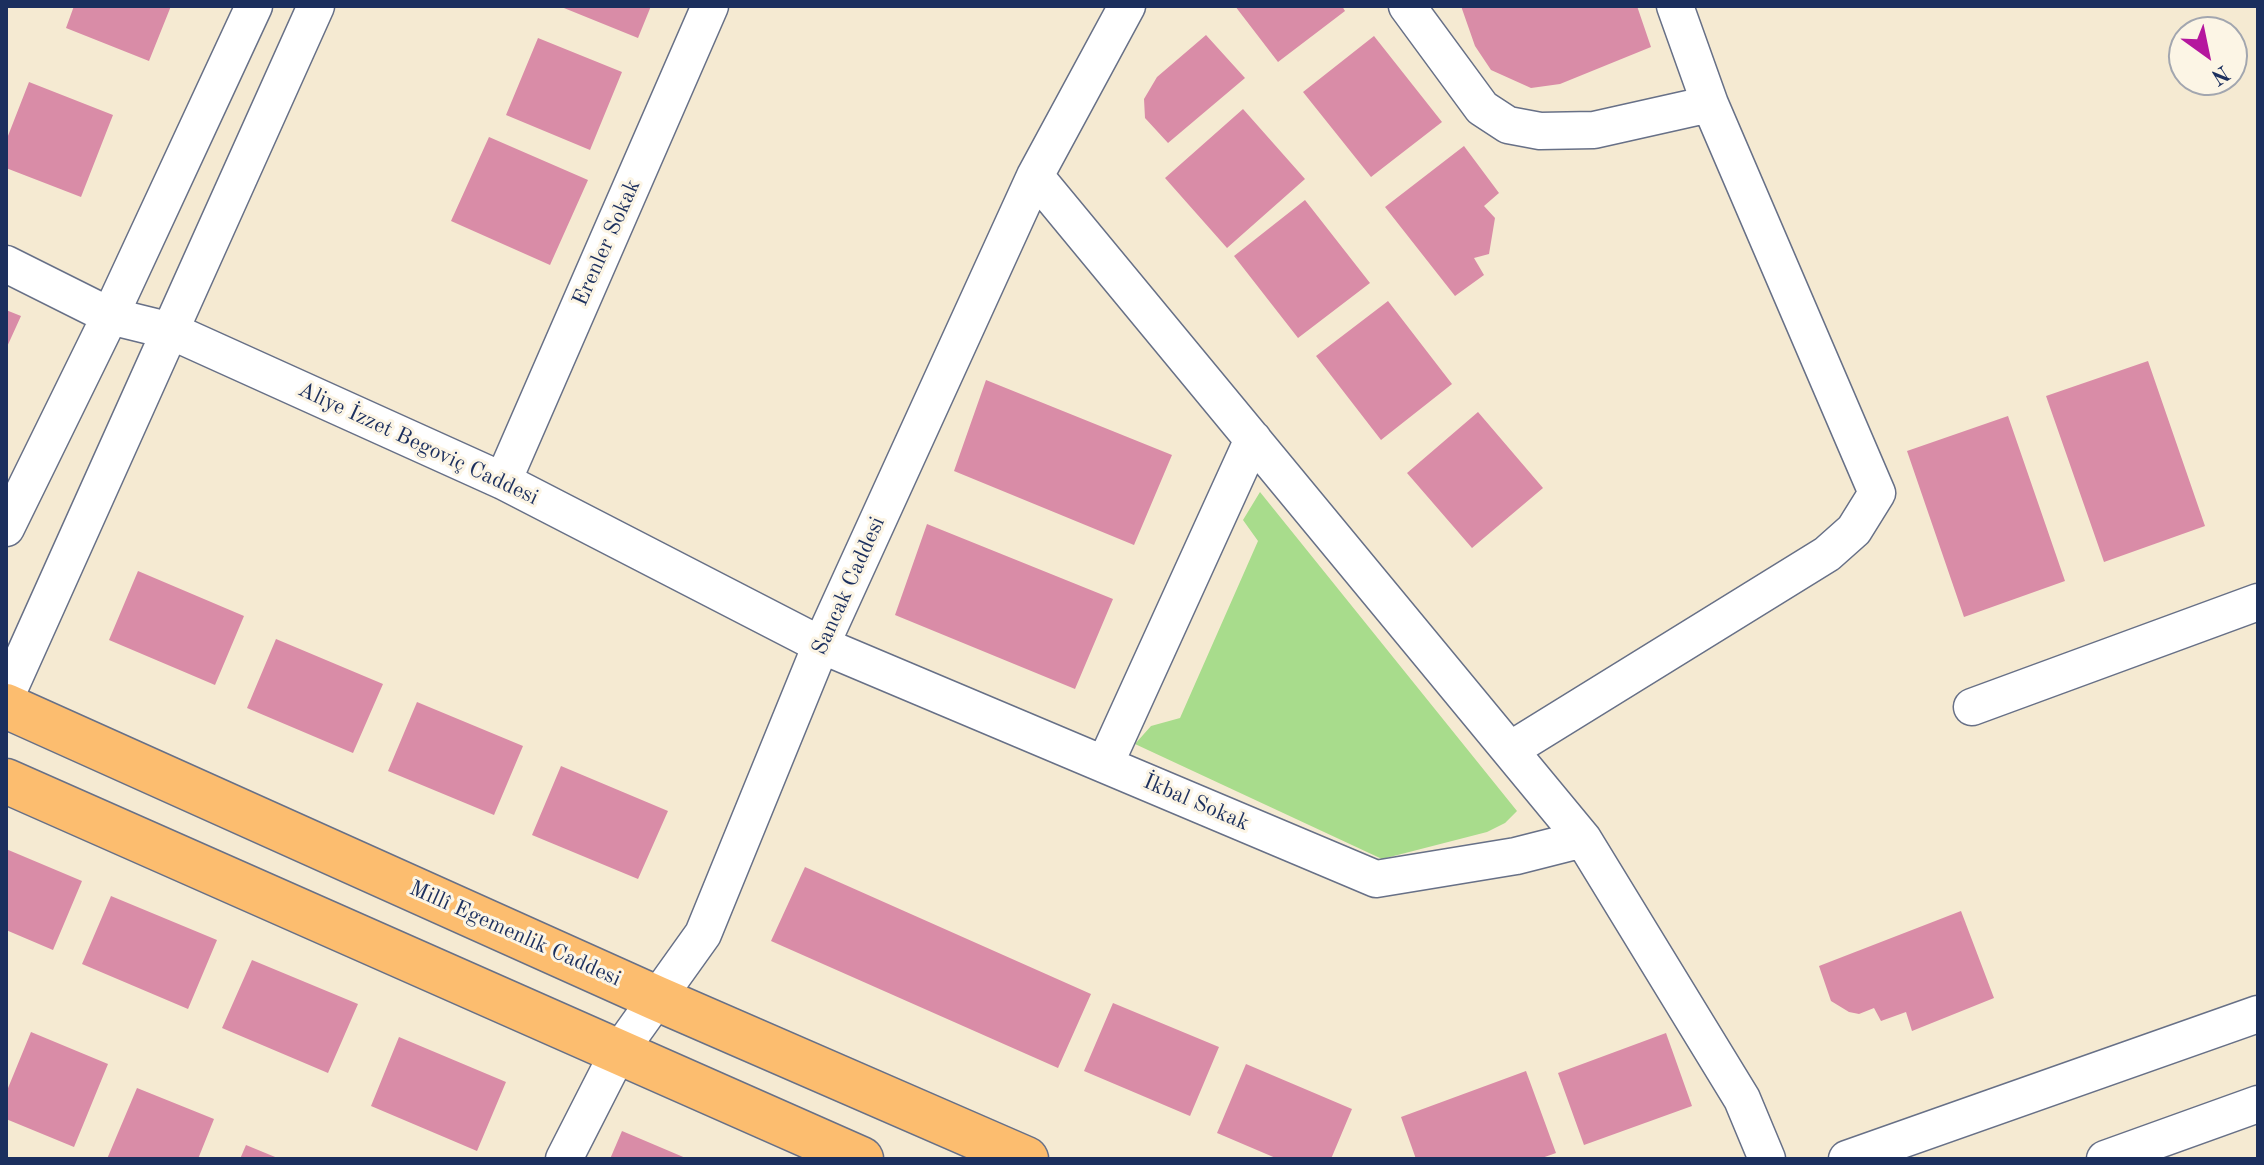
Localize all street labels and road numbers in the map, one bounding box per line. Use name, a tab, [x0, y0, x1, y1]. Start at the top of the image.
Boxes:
street label: Erenler Sokak	[567, 176, 647, 310]
street label: Aliye İzzet Begoviç Caddesi	[294, 377, 542, 511]
street label: Sancak Caddesi	[807, 513, 891, 659]
street label: İkbal Sokak	[1139, 769, 1253, 837]
street label: Millî Egemenlik Caddesi	[405, 875, 625, 993]

